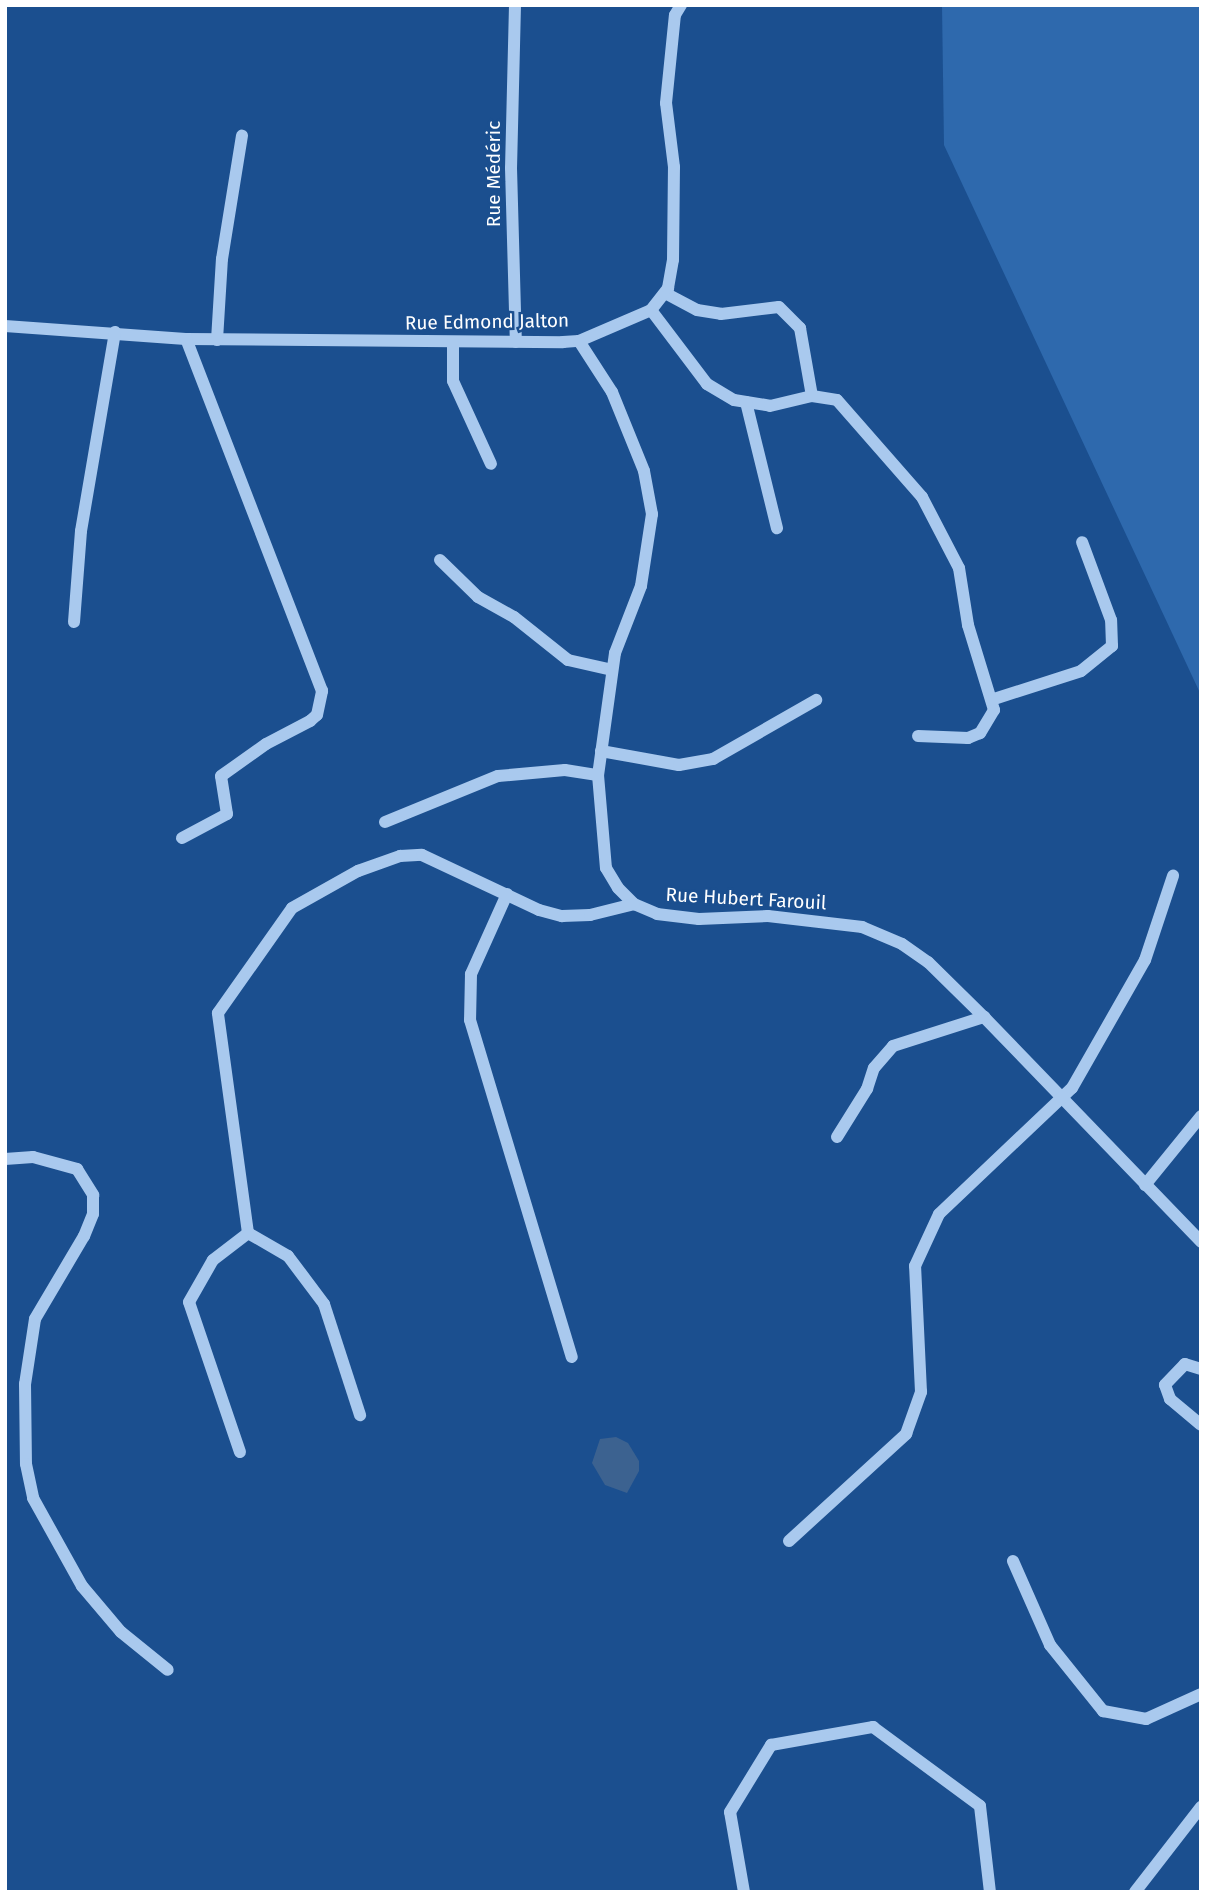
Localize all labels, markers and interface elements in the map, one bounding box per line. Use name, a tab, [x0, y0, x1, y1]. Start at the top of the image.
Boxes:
street label: Rue Médéric	[483, 121, 505, 227]
street label: Rue Edmond Jalton	[405, 309, 569, 335]
street label: Rue Hubert Farouil	[665, 883, 827, 915]

